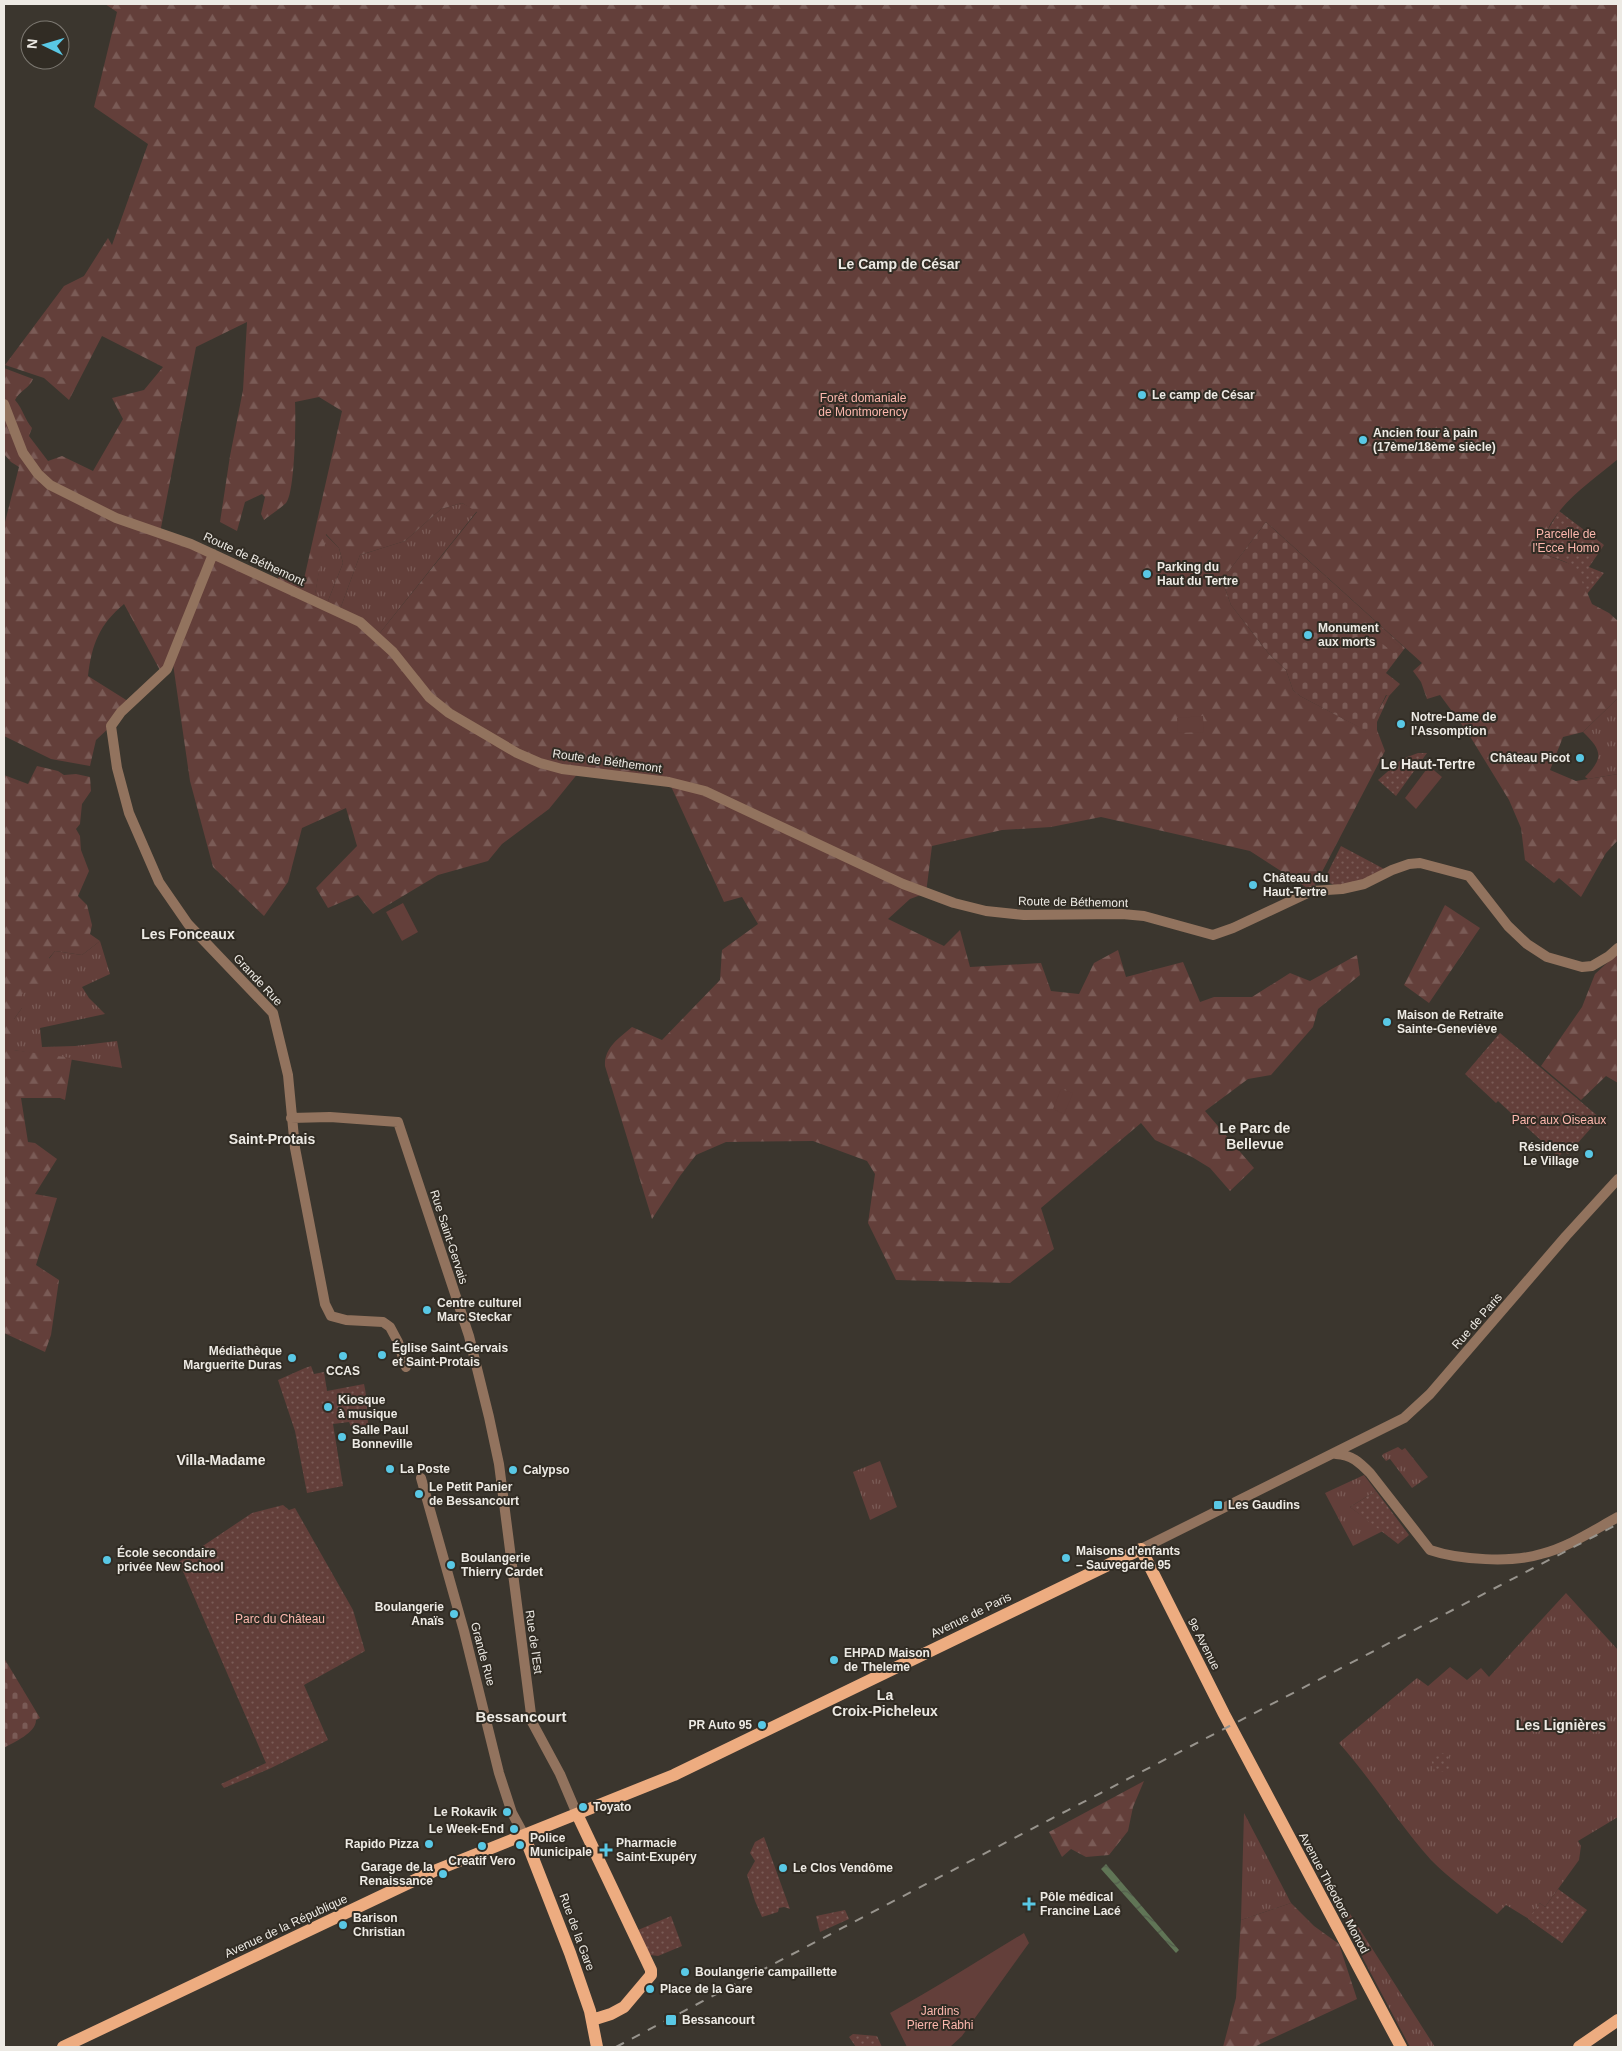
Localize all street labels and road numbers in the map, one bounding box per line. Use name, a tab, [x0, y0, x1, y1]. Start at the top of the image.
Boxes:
street label: Route de Béthemont	[201, 529, 307, 589]
street label: Route de Béthemont	[552, 746, 663, 776]
street label: Route de Béthemont	[1018, 894, 1129, 910]
street label: Grande Rue	[231, 951, 286, 1009]
street label: Rue Saint-Gervais	[427, 1188, 471, 1286]
street label: Rue de Paris	[1449, 1290, 1505, 1352]
street label: Avenue de Paris	[928, 1589, 1014, 1641]
street label: Rue de l'Est	[523, 1609, 546, 1675]
street label: 9e Avenue	[1185, 1616, 1223, 1673]
street label: Grande Rue	[468, 1621, 498, 1688]
street label: Avenue Théodore Monod	[1296, 1830, 1372, 1956]
street label: Avenue de la République	[222, 1891, 350, 1961]
street label: Rue de la Gare	[557, 1891, 598, 1973]

